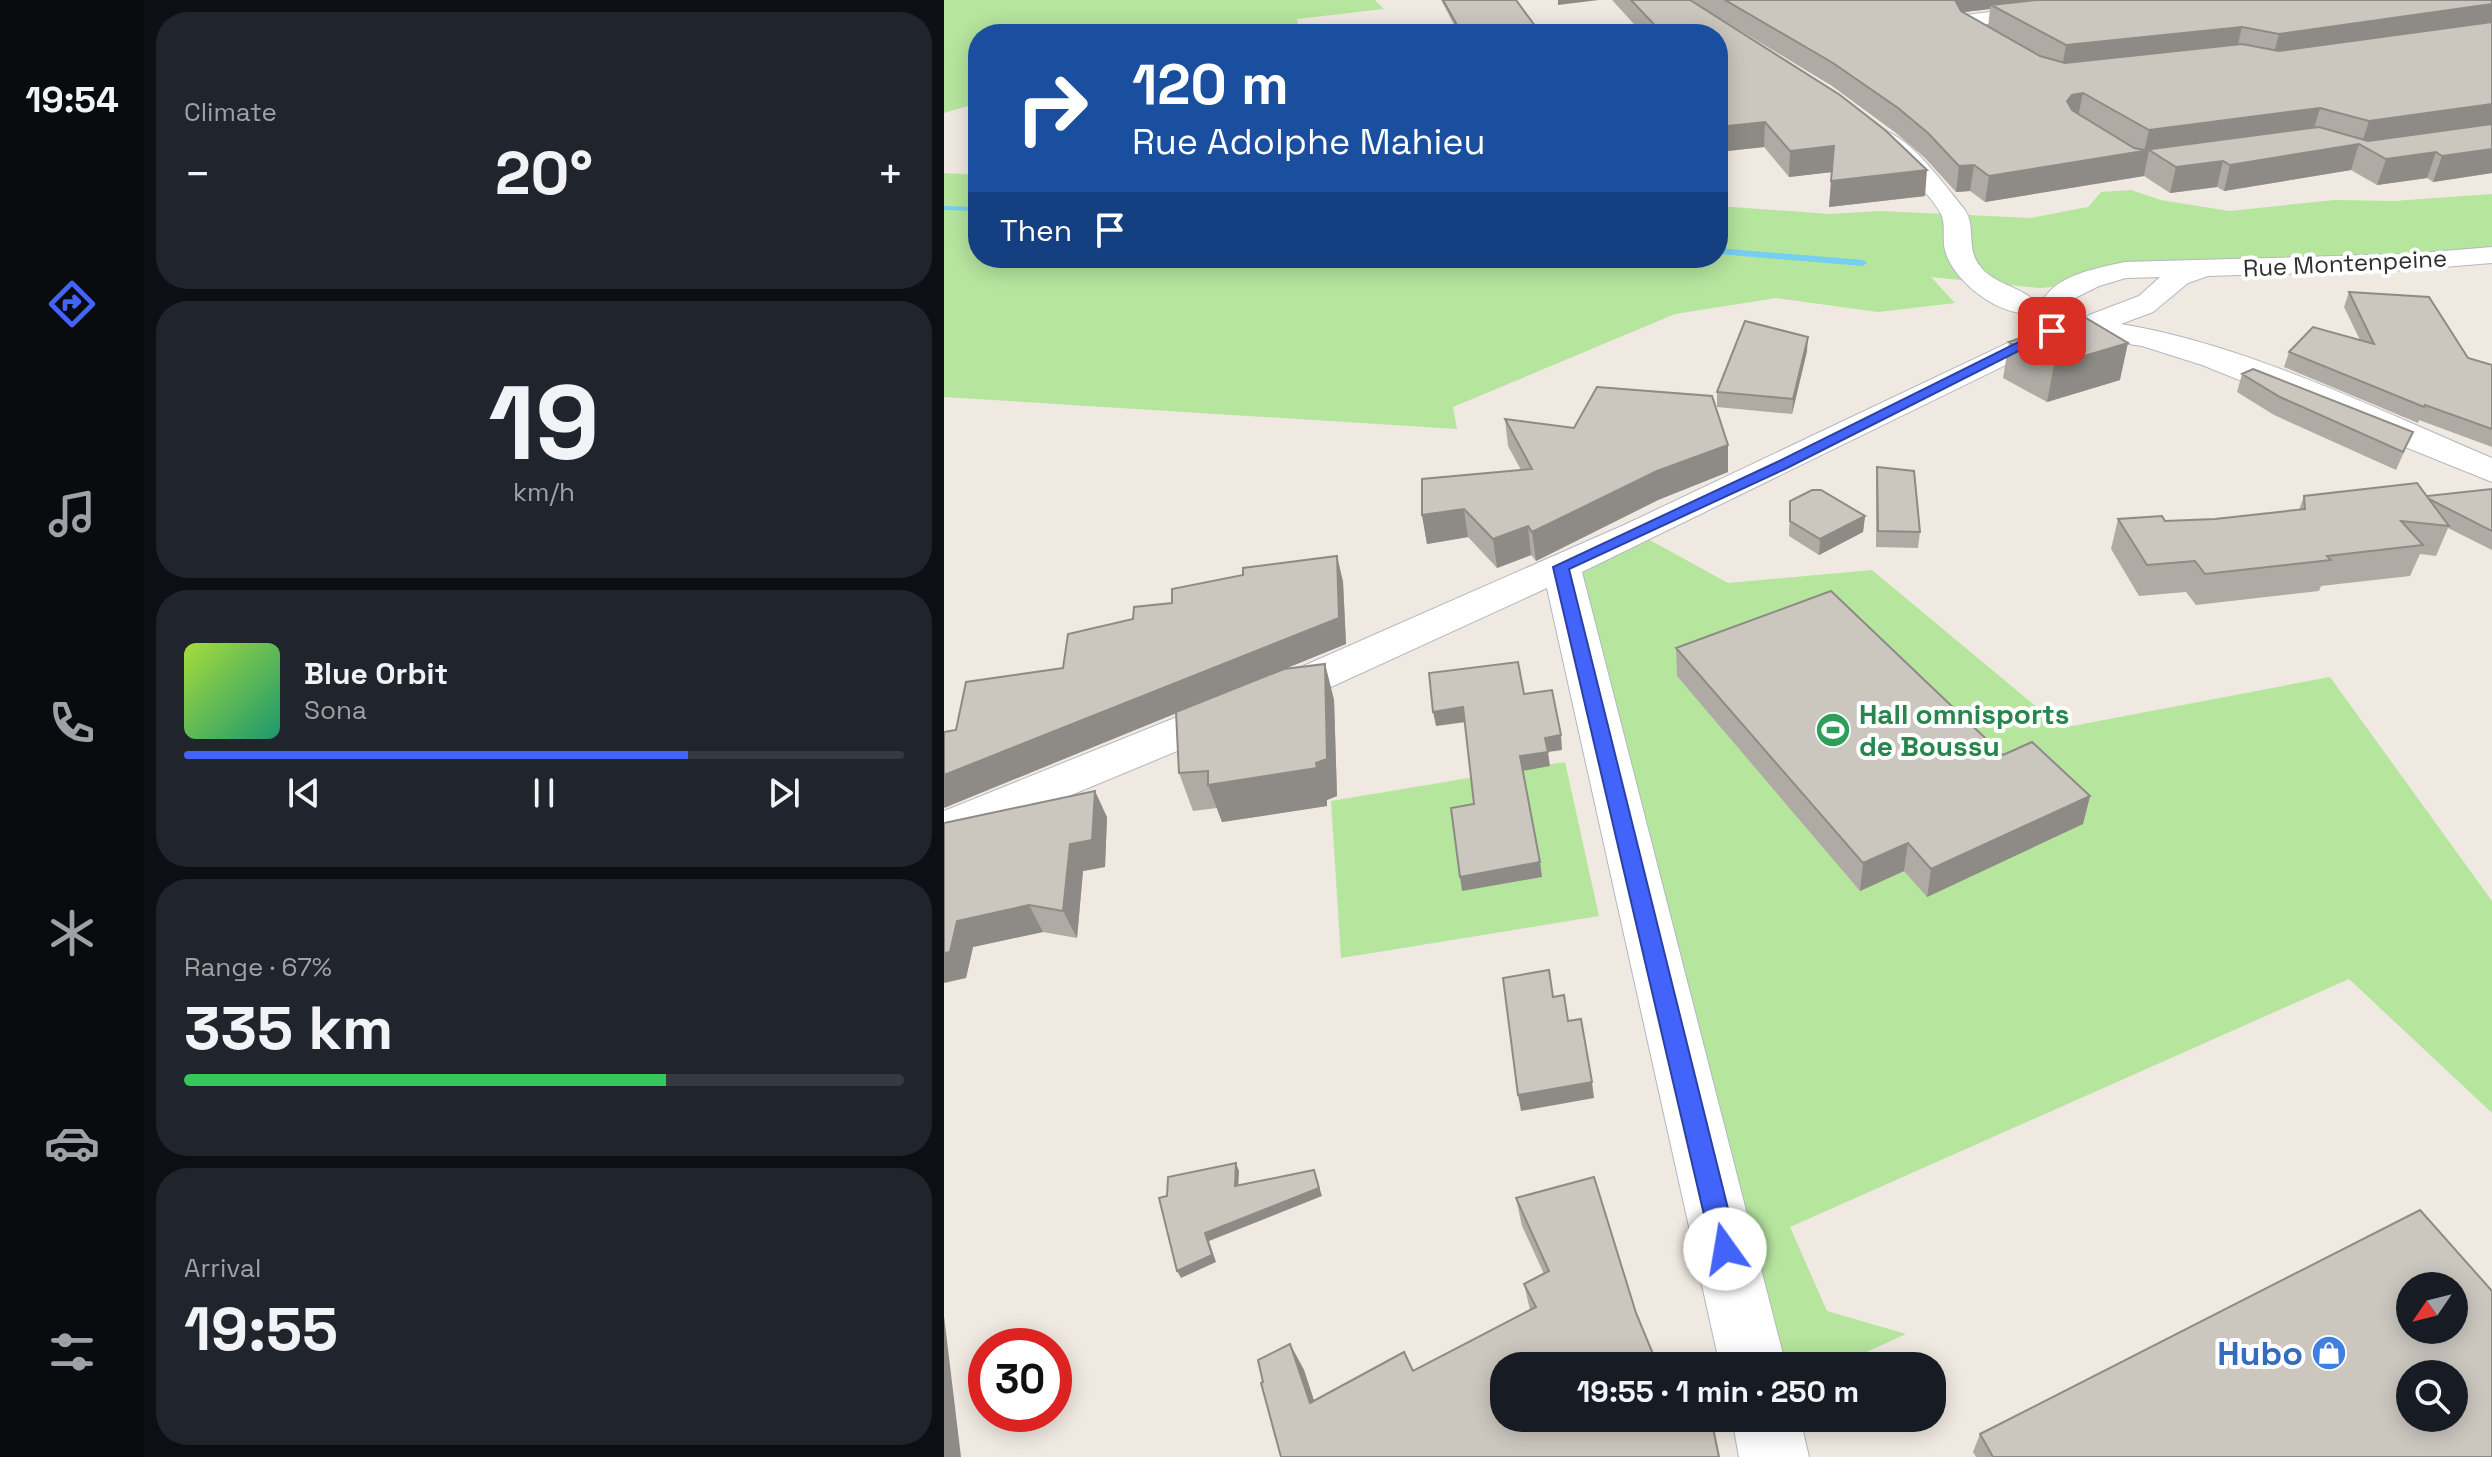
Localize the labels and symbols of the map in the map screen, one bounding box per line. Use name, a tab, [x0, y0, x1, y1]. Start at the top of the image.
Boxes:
street label: Rue Montenpeine	[2242, 242, 2448, 284]
pin	[2018, 297, 2086, 365]
place label: Hall omnisports de Boussu	[1859, 696, 2070, 764]
sports icon: Hall omnisports de Boussu	[1814, 711, 1852, 749]
position arrow	[1683, 1207, 1767, 1291]
north arrow	[2396, 1272, 2468, 1344]
speed limit sign: 30	[968, 1328, 1072, 1432]
place label: Hubo	[2217, 1332, 2303, 1375]
shop icon: Hubo	[2310, 1334, 2348, 1372]

